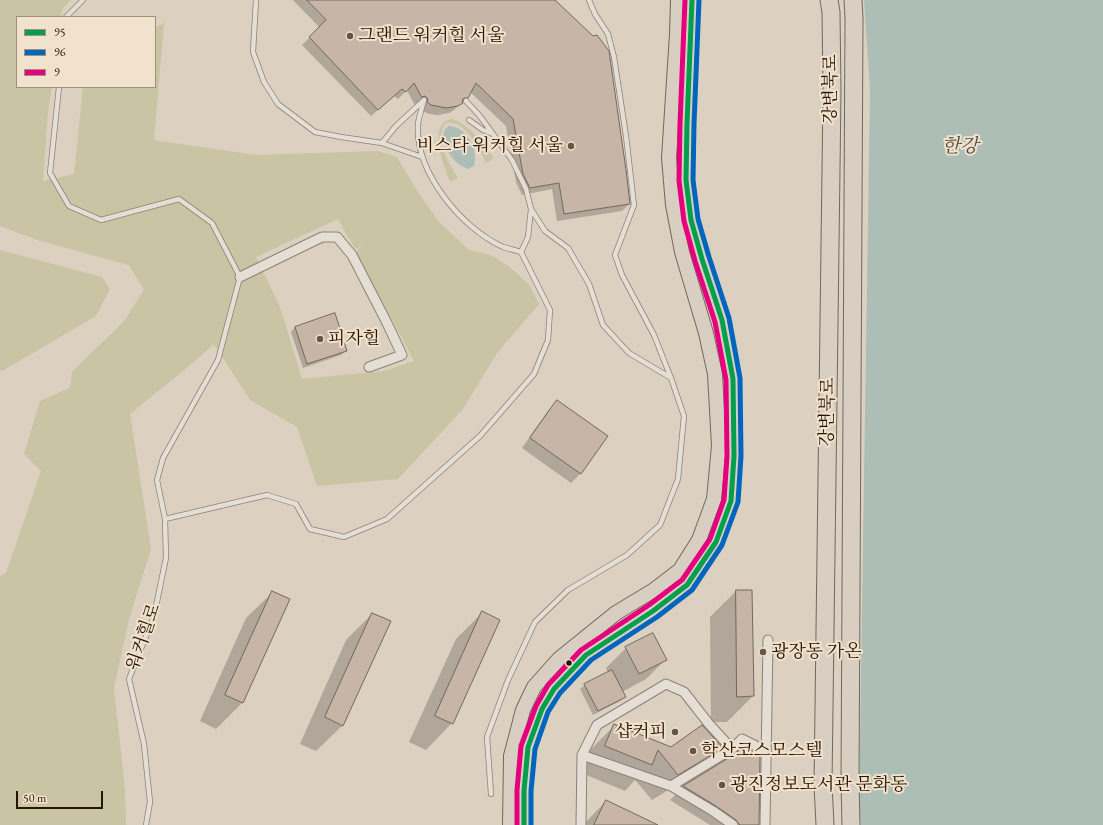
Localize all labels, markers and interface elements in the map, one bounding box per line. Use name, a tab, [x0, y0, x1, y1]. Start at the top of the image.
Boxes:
legend	[16, 16, 156, 88]
text: 95	[54, 24, 66, 40]
place label: 그랜드 워커힐 서울	[358, 25, 504, 47]
marker: 그랜드 워커힐 서울	[345, 31, 355, 41]
text: 96	[54, 44, 66, 60]
street label: 강변북로	[820, 54, 842, 124]
text: 9	[54, 64, 60, 80]
place label: 비스타 워커힐 서울	[417, 135, 563, 157]
water label: 한강	[942, 136, 978, 158]
marker: 비스타 워커힐 서울	[566, 141, 576, 151]
place label: 피자힐	[328, 328, 380, 350]
marker: 피자힐	[315, 334, 325, 344]
street label: 강변북로	[817, 377, 839, 447]
street label: 워커힐로	[122, 601, 166, 673]
place label: 광장동 가온	[771, 641, 862, 663]
marker: 광장동 가온	[758, 647, 768, 657]
unlabelled marker	[564, 658, 574, 668]
place label: 샵커피	[615, 721, 667, 743]
marker: 샵커피	[670, 727, 680, 737]
place label: 학산코스모스텔	[701, 740, 823, 762]
marker: 학산코스모스텔	[688, 746, 698, 756]
place label: 광진정보도서관 문화동	[730, 774, 907, 796]
marker: 광진정보도서관 문화동	[717, 780, 727, 790]
scale bar	[18, 783, 105, 809]
text: 50 m	[23, 790, 46, 806]

